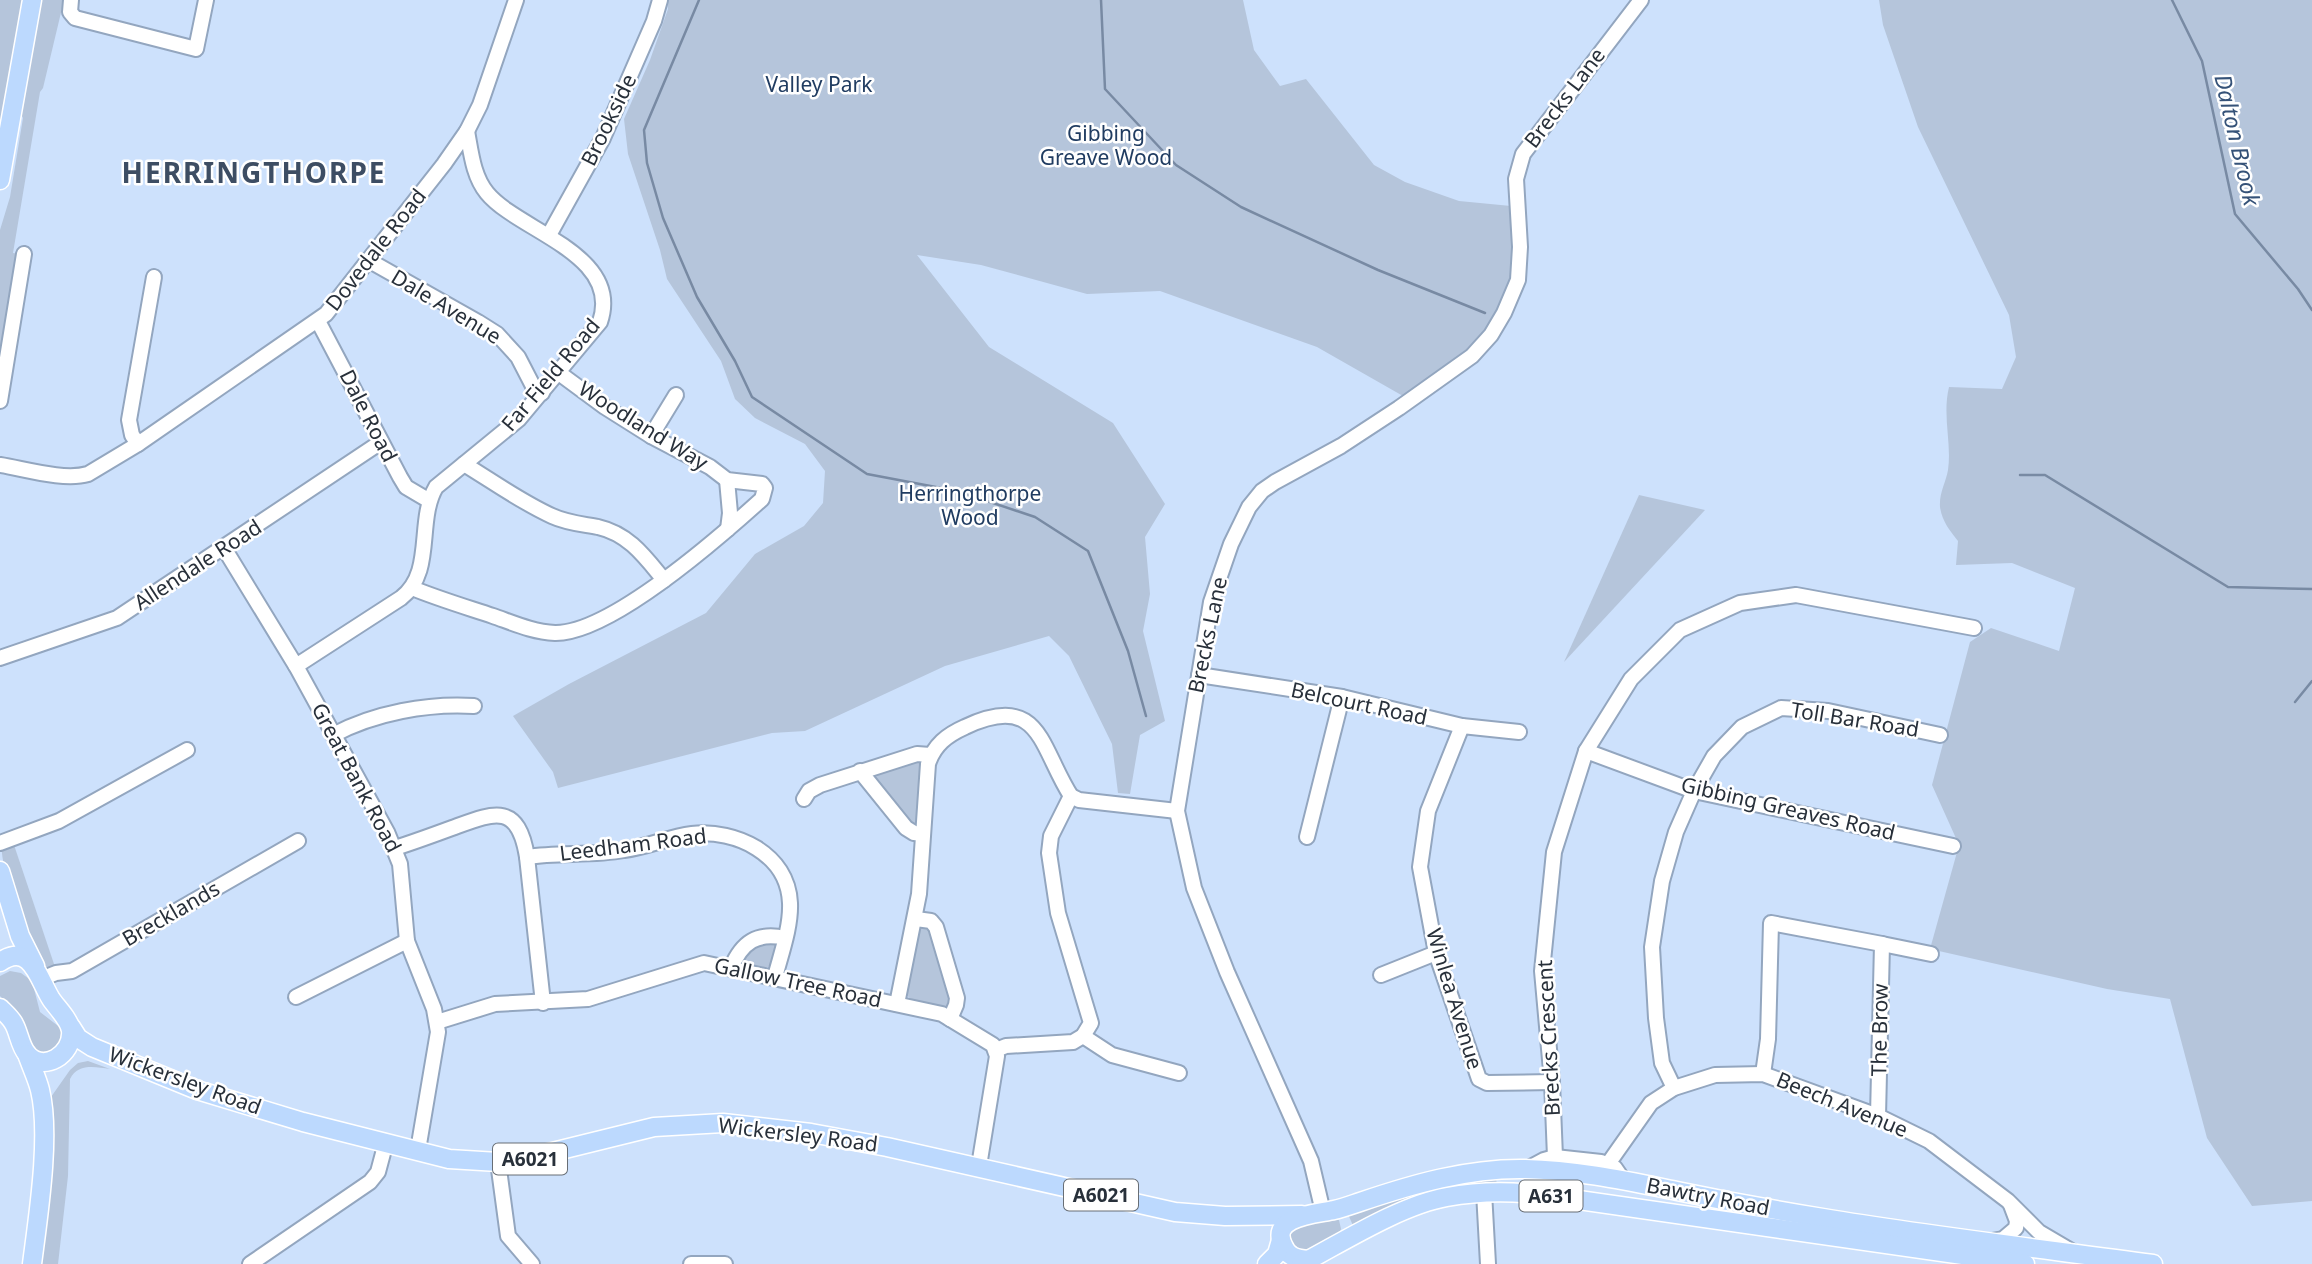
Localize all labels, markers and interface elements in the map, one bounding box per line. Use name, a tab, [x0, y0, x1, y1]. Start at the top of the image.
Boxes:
street label: Brecks Lane	[1517, 42, 1611, 153]
street label: Brookside	[574, 69, 642, 170]
park label: Valley Park	[766, 70, 873, 98]
water label: Dalton Brook	[2207, 71, 2269, 210]
park label: Gibbing Greave Wood	[1040, 119, 1172, 171]
district label: HERRINGTHORPE	[122, 153, 386, 191]
street label: Dovedale Road	[319, 182, 432, 316]
street label: Dale Avenue	[386, 262, 507, 350]
street label: Far Field Road	[495, 312, 606, 437]
street label: Dale Road	[334, 365, 404, 467]
street label: Woodland Way	[574, 374, 714, 476]
park label: Herringthorpe Wood	[899, 479, 1041, 531]
street label: Allendale Road	[128, 512, 267, 616]
street label: Brecks Lane	[1181, 574, 1233, 695]
street label: Belcourt Road	[1288, 675, 1430, 731]
street label: Toll Bar Road	[1789, 695, 1921, 743]
street label: Great Bank Road	[306, 698, 408, 857]
street label: Gibbing Greaves Road	[1678, 770, 1898, 846]
street label: Leedham Road	[558, 821, 708, 867]
street label: Brecklands	[117, 874, 224, 952]
street label: Winlea Avenue	[1420, 925, 1490, 1073]
street label: Gallow Tree Road	[712, 951, 885, 1013]
street label: Brecks Crescent	[1530, 959, 1566, 1117]
street label: The Brow	[1864, 983, 1894, 1077]
street label: Wickersley Road	[105, 1039, 265, 1121]
street label: Beech Avenue	[1772, 1065, 1912, 1143]
street label: Wickersley Road	[717, 1110, 879, 1158]
road number: A6021	[493, 1144, 567, 1175]
street label: Bawtry Road	[1644, 1170, 1772, 1222]
road number: A6021	[1064, 1180, 1138, 1210]
road number: A631	[1520, 1180, 1582, 1212]

